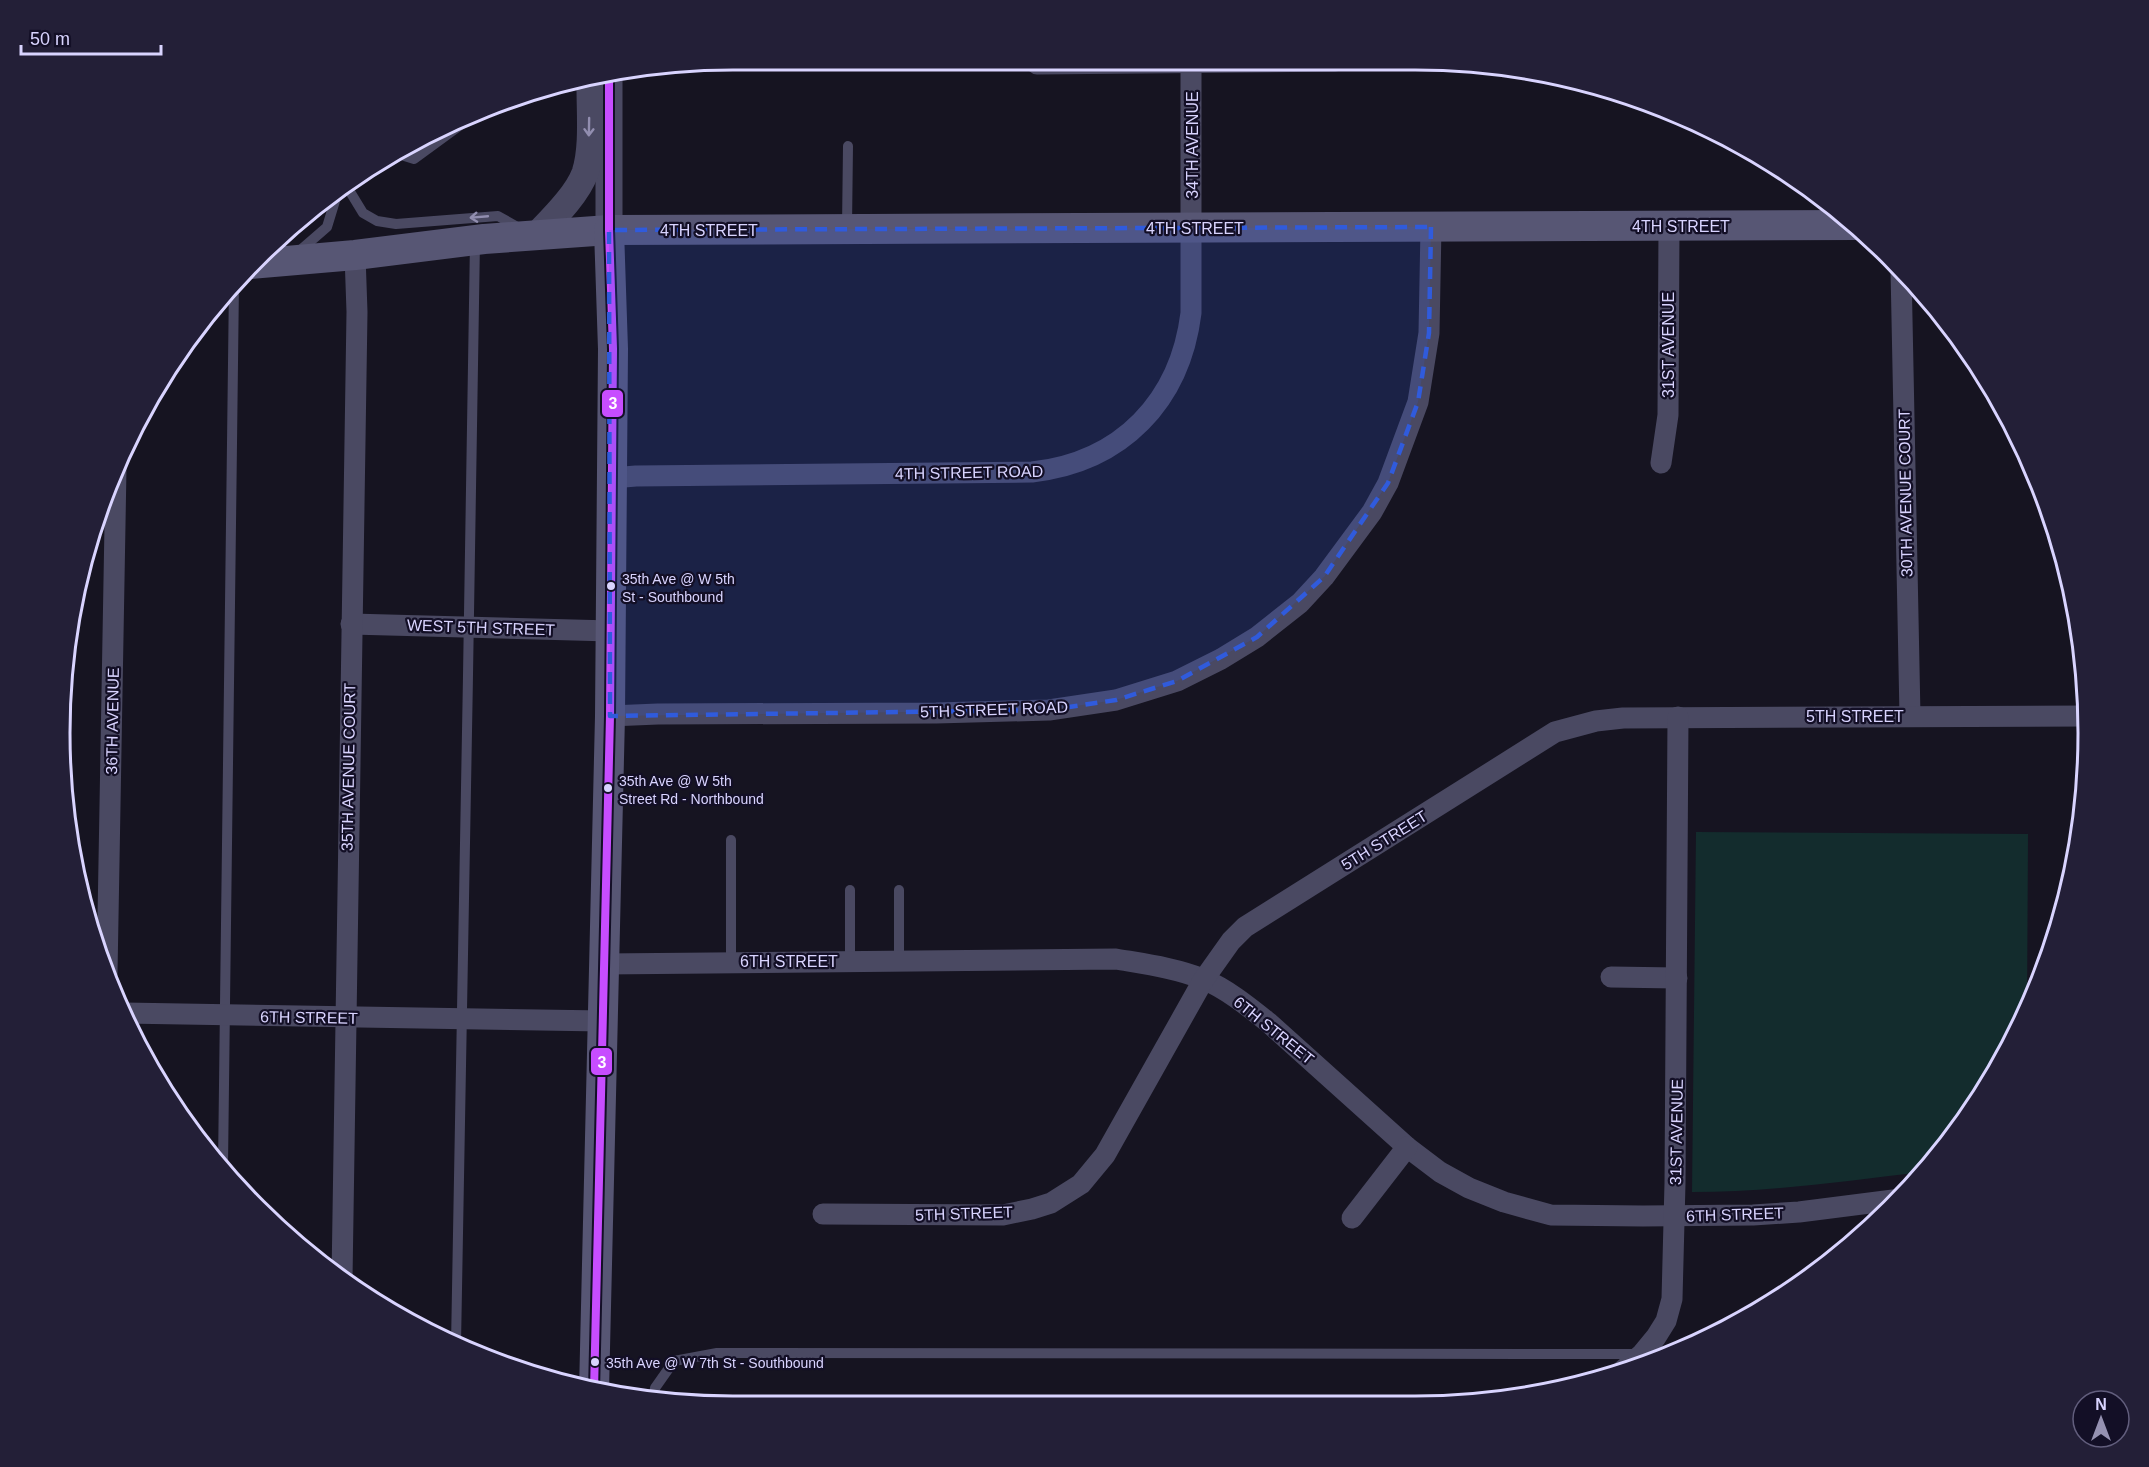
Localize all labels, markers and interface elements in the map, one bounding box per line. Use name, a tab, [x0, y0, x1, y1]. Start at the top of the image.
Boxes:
scale bar	[21, 18, 160, 56]
text: 50 m	[30, 29, 70, 49]
street label: 34TH AVENUE	[1184, 91, 1201, 199]
one-way arrow	[584, 116, 595, 136]
one-way arrow	[469, 212, 489, 223]
street label: 4TH STREET	[1632, 218, 1730, 235]
street label: 4TH STREET	[1146, 220, 1244, 237]
street label: 4TH STREET	[660, 222, 758, 239]
street label: 31ST AVENUE	[1660, 292, 1677, 398]
line badge: 3	[601, 389, 624, 418]
text: 3	[609, 395, 618, 412]
street label: 30TH AVENUE COURT	[1896, 408, 1915, 577]
street label: 4TH STREET ROAD	[895, 463, 1043, 482]
place label: 35th Ave @ W 5th St - Southbound	[622, 571, 735, 605]
marker: 35th Ave @ W 5th St - Southbound	[605, 580, 617, 592]
street label: WEST 5TH STREET	[407, 616, 556, 639]
street label: 36TH AVENUE	[103, 667, 122, 775]
street label: 35TH AVENUE COURT	[339, 682, 358, 851]
street label: 5TH STREET ROAD	[920, 698, 1068, 721]
street label: 5TH STREET	[1806, 708, 1904, 725]
place label: 35th Ave @ W 5th Street Rd - Northbound	[619, 773, 764, 807]
marker: 35th Ave @ W 5th Street Rd - Northbound	[602, 782, 614, 794]
street label: 5TH STREET	[1338, 807, 1430, 874]
street label: 6TH STREET	[740, 953, 838, 970]
street label: 6TH STREET	[1230, 993, 1317, 1068]
street label: 6TH STREET	[260, 1008, 358, 1027]
line badge: 3	[590, 1047, 613, 1076]
text: 3	[598, 1054, 607, 1071]
street label: 31ST AVENUE	[1667, 1079, 1686, 1185]
street label: 5TH STREET	[915, 1203, 1013, 1224]
street label: 6TH STREET	[1686, 1204, 1784, 1225]
place label: 35th Ave @ W 7th St - Southbound	[606, 1355, 824, 1371]
marker: 35th Ave @ W 7th St - Southbound	[589, 1356, 601, 1368]
north arrow	[2071, 1389, 2131, 1449]
text: N	[2095, 1396, 2107, 1413]

